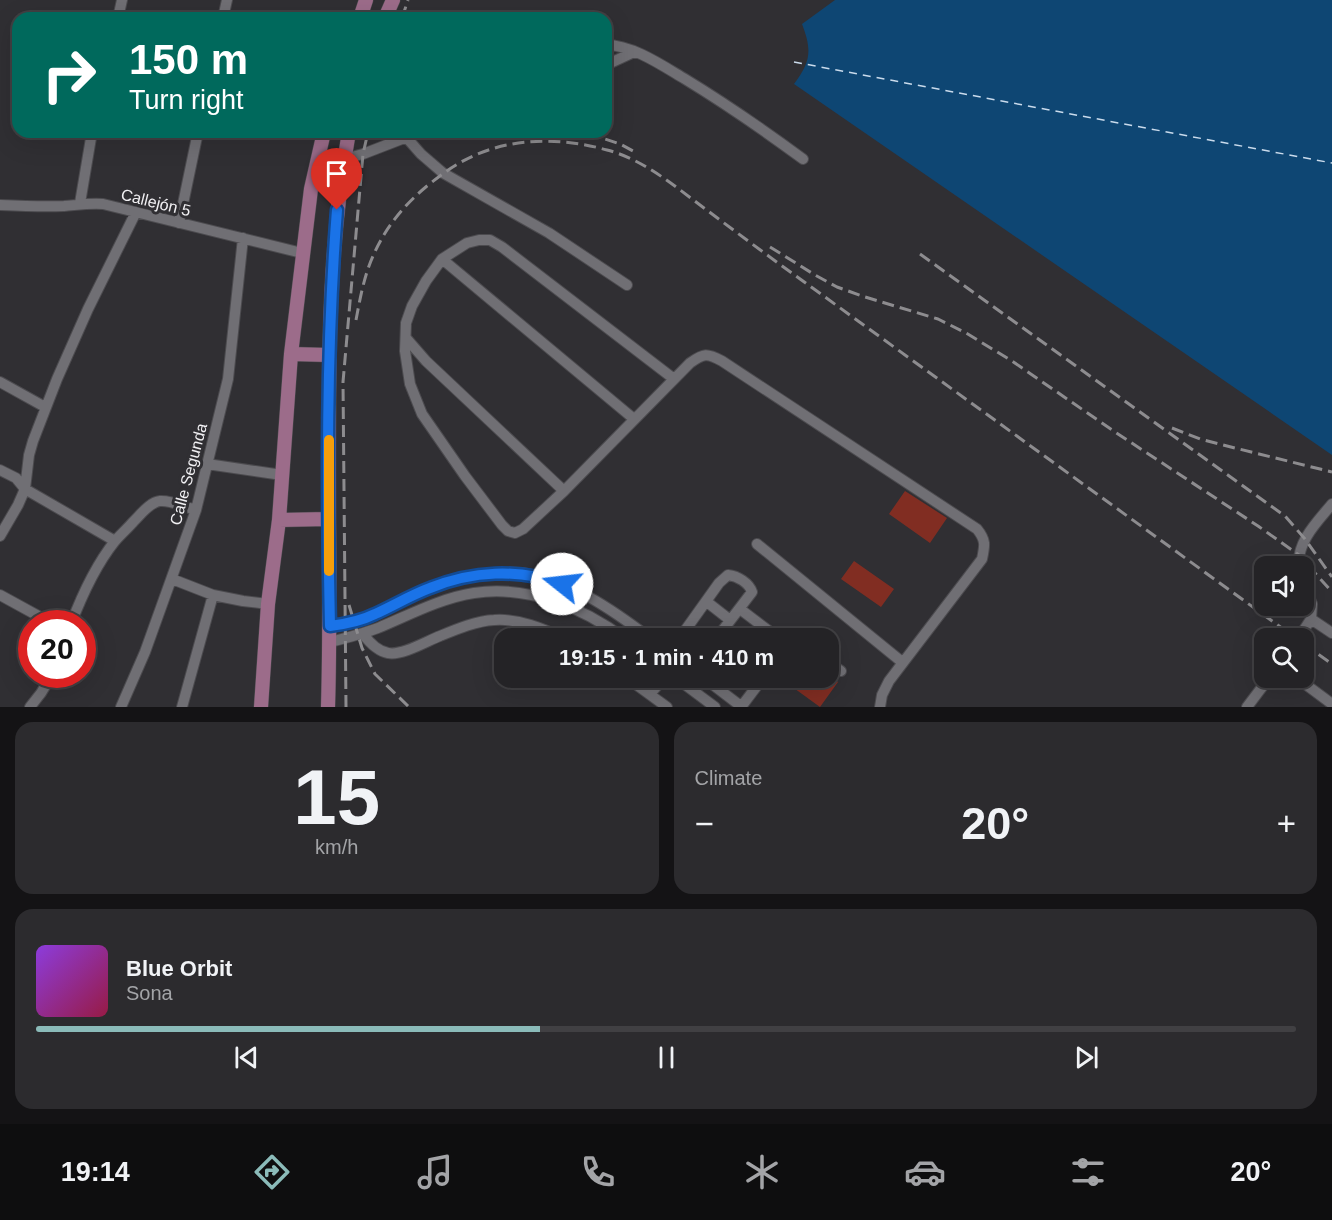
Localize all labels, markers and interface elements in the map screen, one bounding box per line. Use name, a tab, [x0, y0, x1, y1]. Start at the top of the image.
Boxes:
icon: right	[30, 36, 108, 114]
text: 150 m	[129, 36, 248, 83]
text: Turn right	[129, 85, 244, 115]
pin	[311, 148, 362, 210]
icon: arrive	[320, 157, 353, 190]
street label: Callejón 5	[119, 186, 193, 219]
street label: Calle Segunda	[167, 421, 210, 527]
position arrow	[530, 552, 594, 616]
map controls	[1254, 556, 1314, 688]
button: sound	[1254, 556, 1314, 616]
speed limit sign: 20	[18, 610, 96, 688]
button: search	[1254, 628, 1314, 688]
text: 19:15 · 1 min · 410 m	[559, 645, 774, 670]
text: 15	[293, 753, 380, 841]
text: Climate	[695, 767, 762, 789]
text: 20°	[961, 798, 1029, 849]
text: −	[695, 805, 714, 842]
text: +	[1277, 805, 1296, 842]
text: km/h	[315, 836, 358, 858]
text: Blue Orbit	[126, 956, 232, 981]
text: Sona	[126, 982, 173, 1004]
icon: previous	[230, 1041, 263, 1074]
icon: pause	[650, 1041, 683, 1074]
icon: next	[1070, 1041, 1103, 1074]
icon: directions	[251, 1151, 293, 1193]
icon: music	[414, 1151, 456, 1193]
icon: phone	[577, 1151, 619, 1193]
icon: climate	[741, 1151, 783, 1193]
icon: car	[904, 1151, 946, 1193]
icon: filters	[1067, 1151, 1109, 1193]
text: 19:14	[61, 1157, 130, 1187]
text: 20°	[1230, 1157, 1271, 1187]

